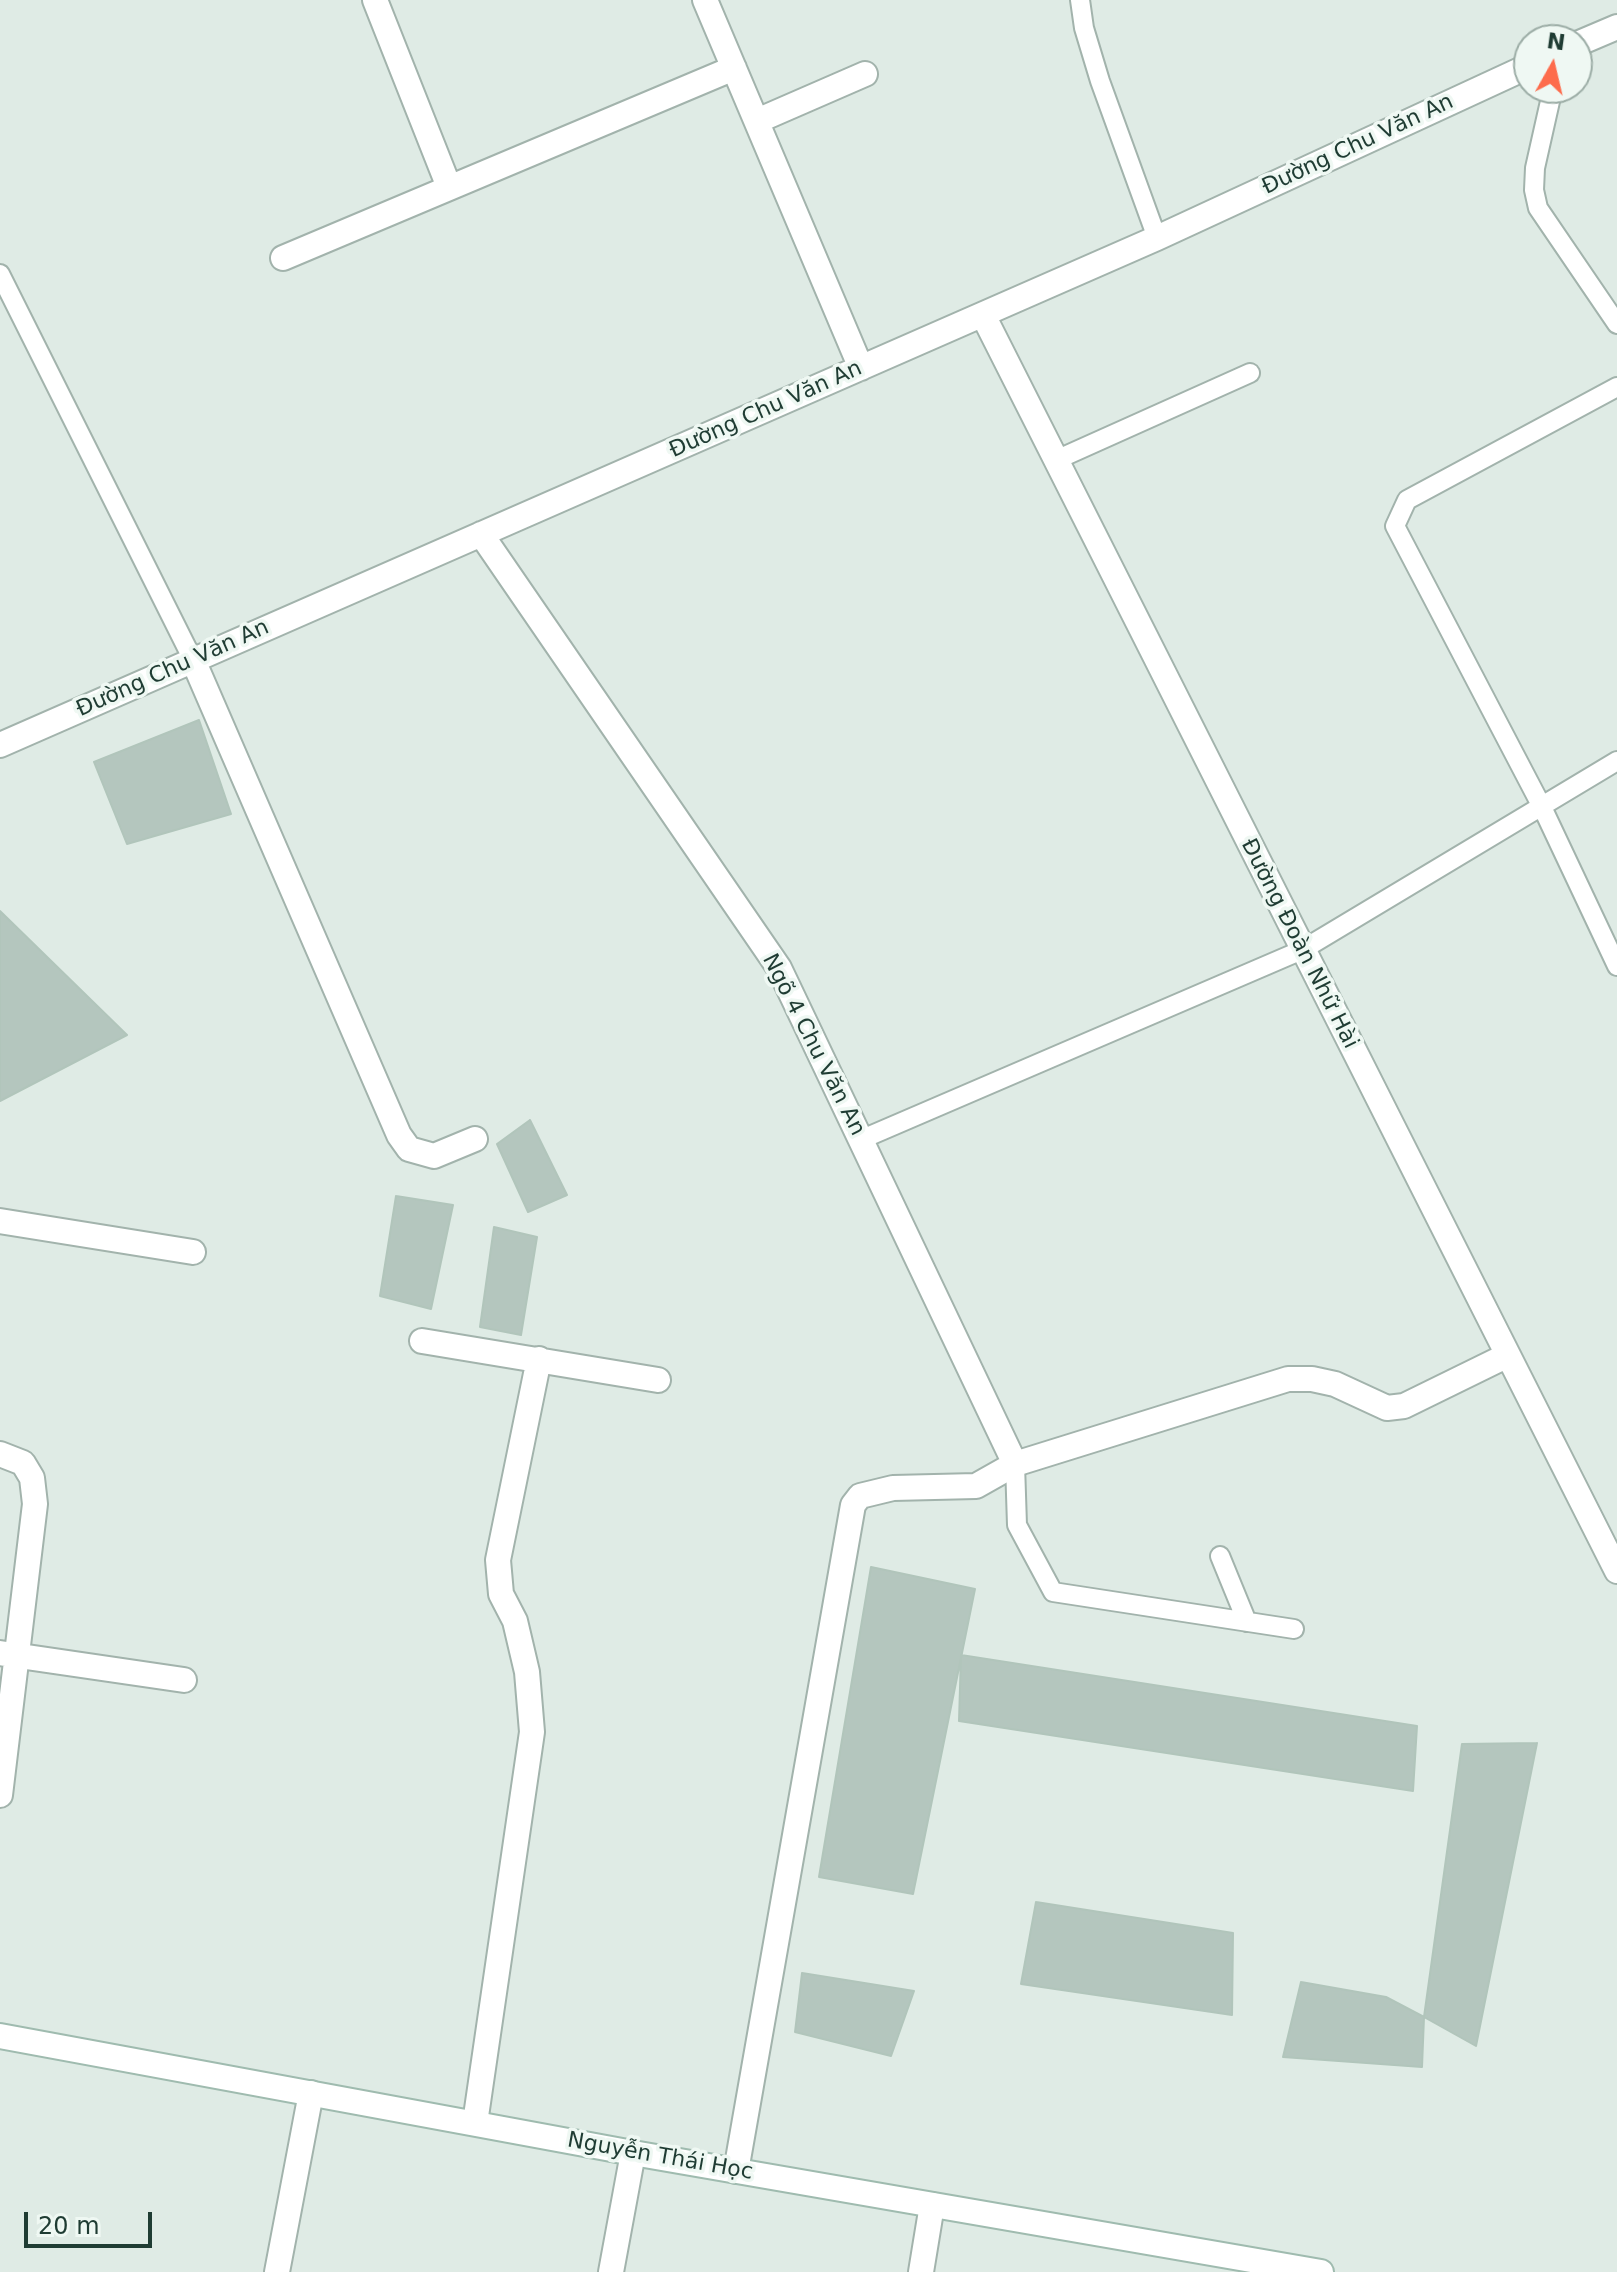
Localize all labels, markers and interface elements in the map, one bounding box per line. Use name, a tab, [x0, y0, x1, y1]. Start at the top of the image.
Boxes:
north arrow	[1513, 24, 1593, 104]
text: N	[1545, 28, 1567, 55]
street label: Đường Chu Văn An	[1258, 89, 1458, 201]
street label: Đường Chu Văn An	[666, 356, 866, 464]
street label: Đường Chu Văn An	[73, 615, 273, 723]
street label: Đường Đoàn Nhữ Hài	[1235, 835, 1363, 1053]
street label: Ngõ 4 Chu Văn An	[756, 950, 870, 1140]
street label: Nguyễn Thái Học	[565, 2128, 755, 2186]
scale bar	[28, 2196, 156, 2246]
text: 20 m	[38, 2212, 100, 2240]

